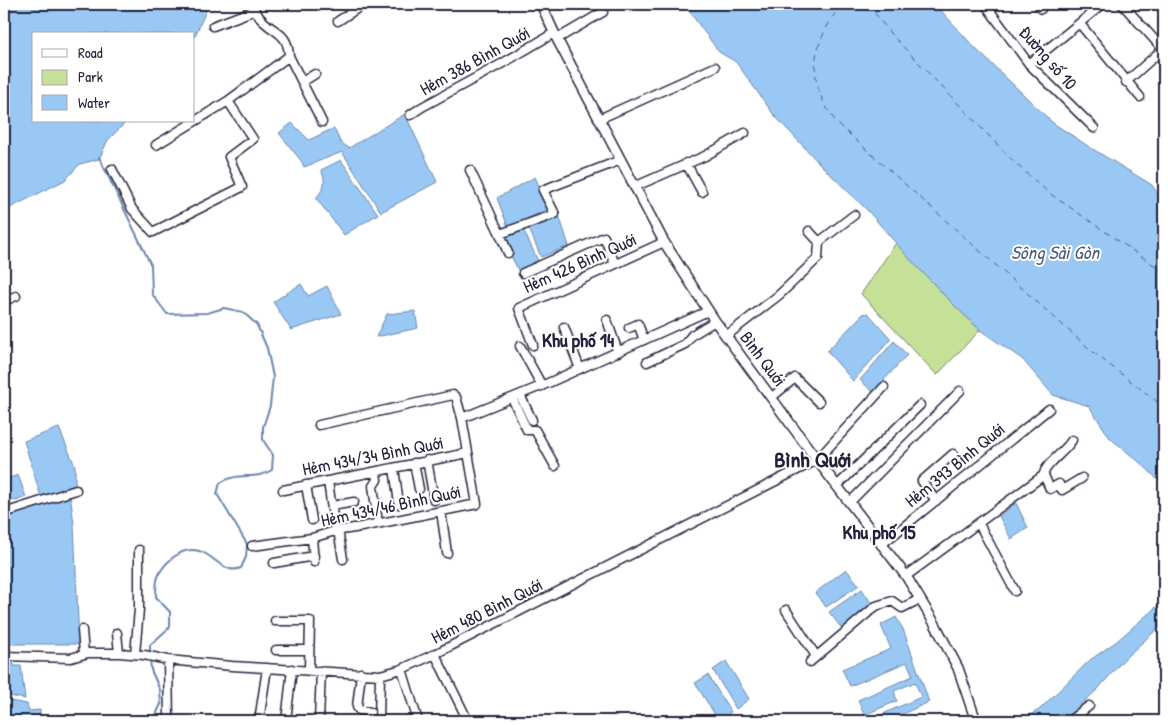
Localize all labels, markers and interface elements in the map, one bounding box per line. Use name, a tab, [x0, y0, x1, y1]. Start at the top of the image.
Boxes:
street label: Hẻm 386 Bình Quới	[415, 20, 534, 101]
street label: Đường số 10	[1014, 20, 1083, 95]
legend	[32, 32, 195, 122]
text: Road	[78, 42, 103, 63]
text: Park	[78, 66, 103, 87]
text: Water	[78, 92, 110, 113]
street label: Hẻm 426 Bình Quới	[519, 226, 640, 299]
water label: Sông Sài Gòn	[1011, 239, 1100, 265]
street label: Bình Quới	[734, 326, 792, 391]
district label: Khu phố 14	[542, 327, 614, 354]
street label: Hẻm 393 Bình Quới	[899, 416, 1010, 513]
street label: Hẻm 434/34 Bình Quới	[300, 430, 446, 481]
district label: Bình Quới	[774, 444, 852, 474]
street label: Hẻm 434/46 Bình Quới	[319, 478, 463, 533]
district label: Khu phố 15	[843, 519, 916, 546]
street label: Hẻm 480 Bình Quới	[427, 572, 547, 649]

